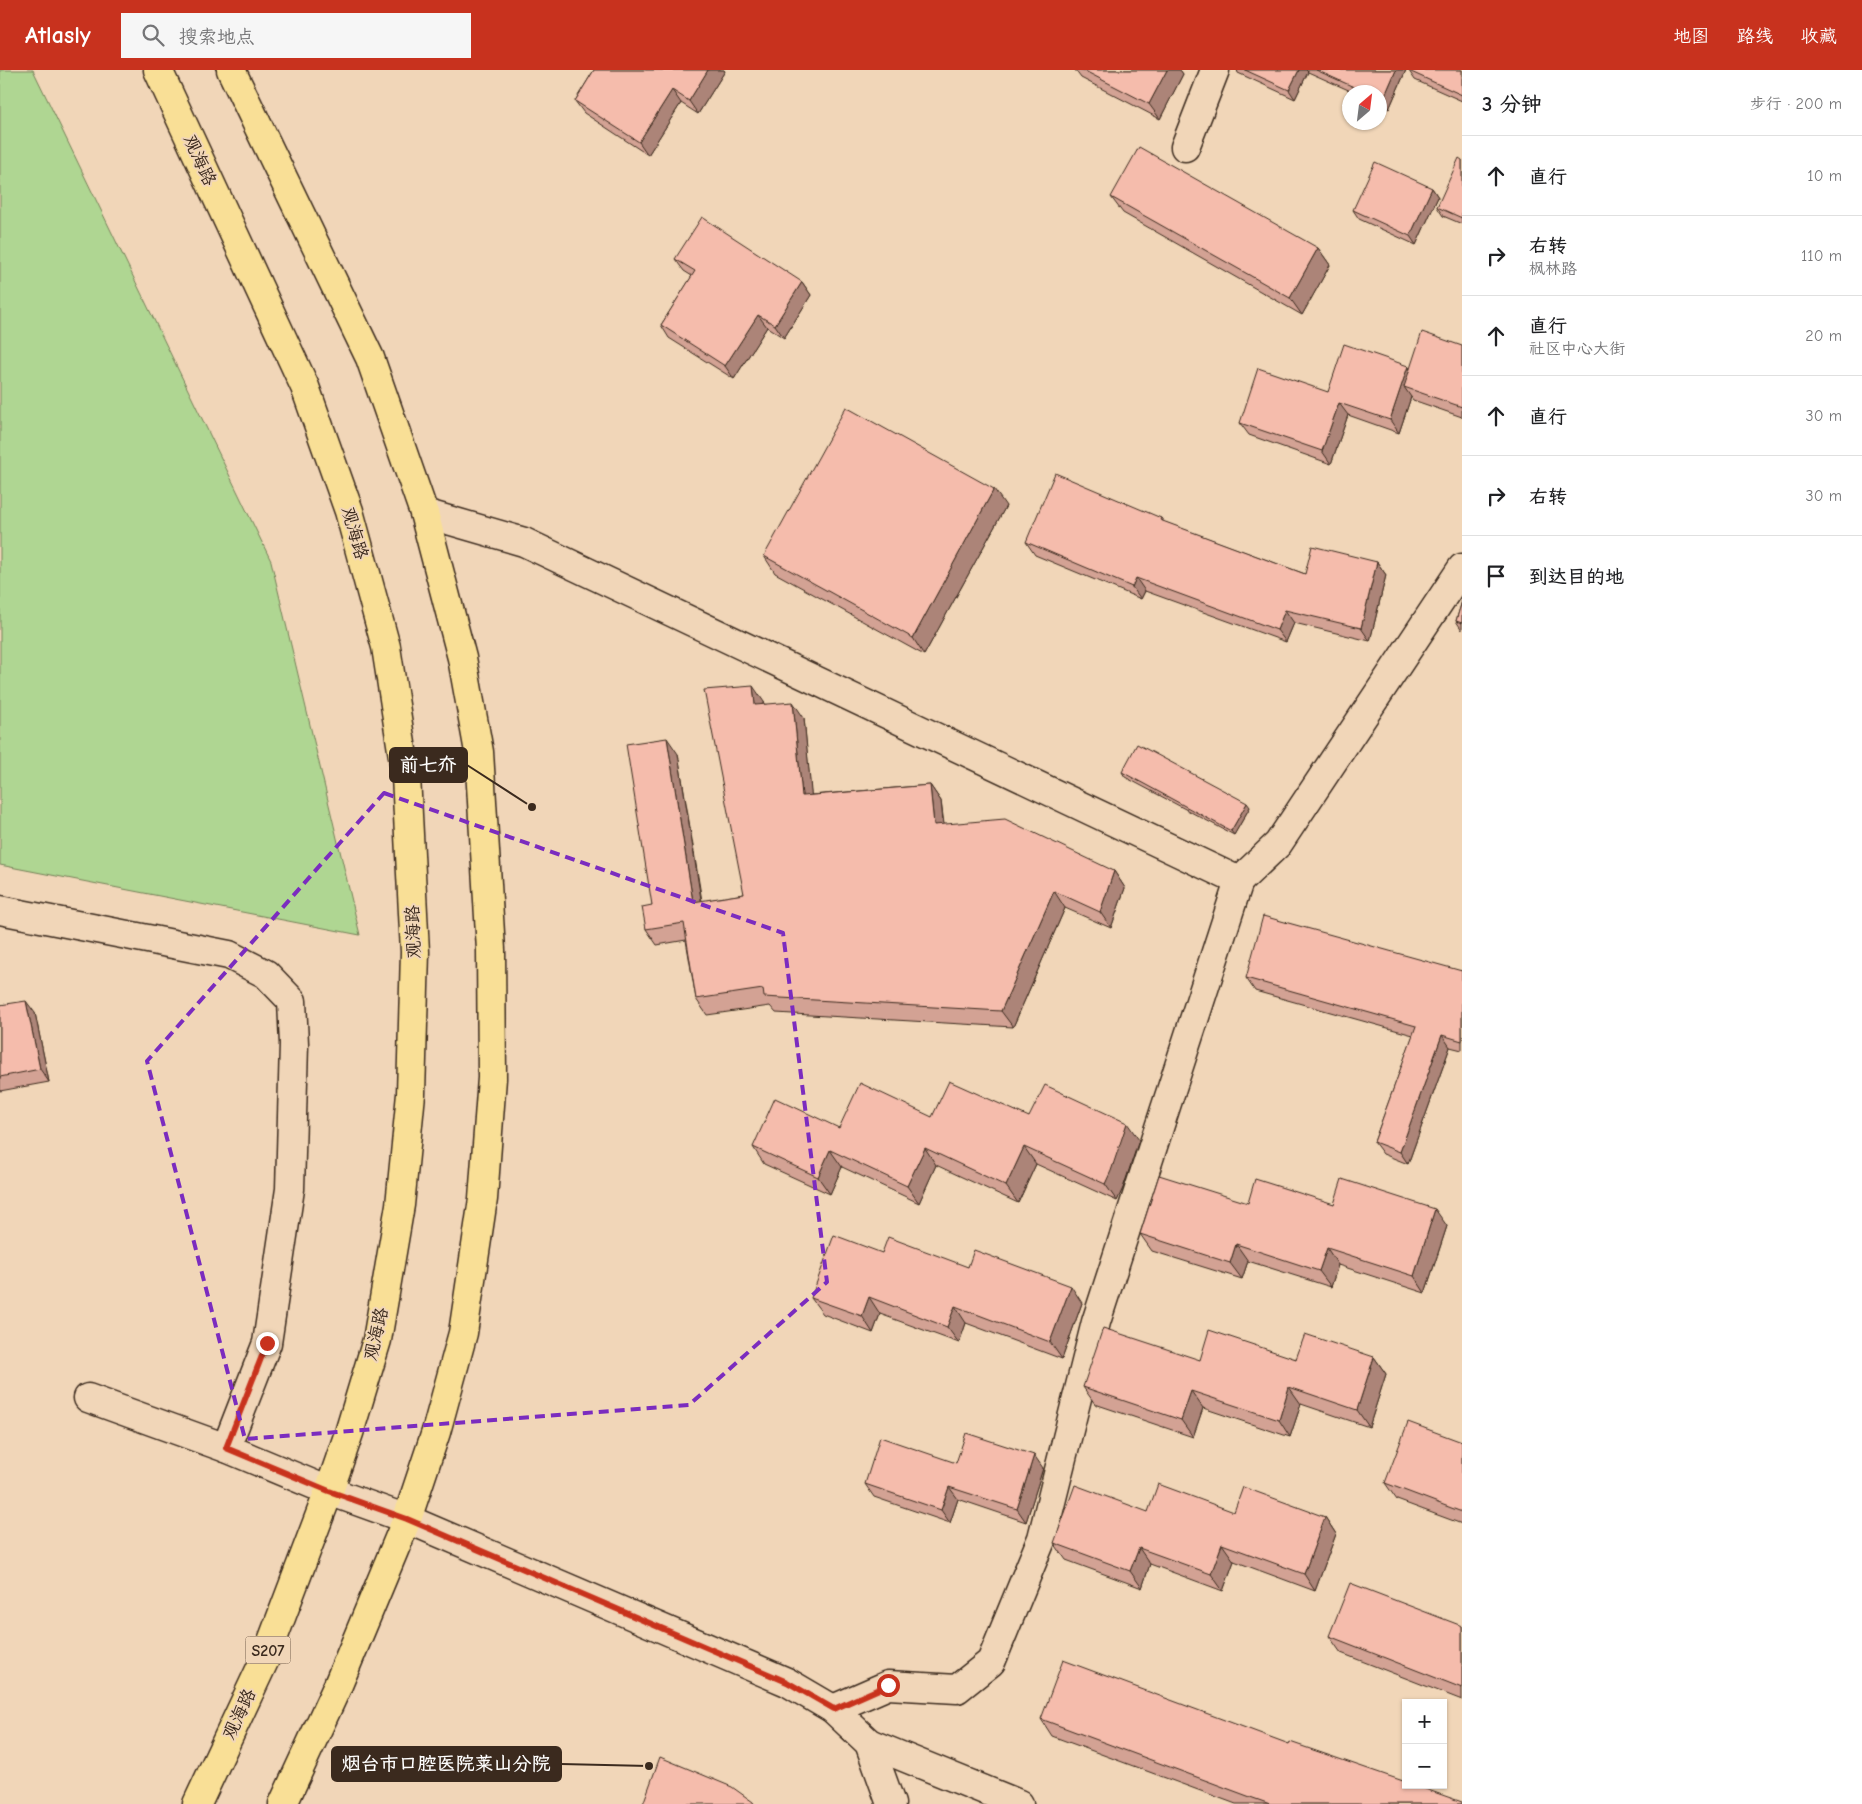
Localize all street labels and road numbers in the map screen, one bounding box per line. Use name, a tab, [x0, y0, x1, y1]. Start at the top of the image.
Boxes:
street label: 观海路	[179, 131, 220, 189]
street label: 观海路	[337, 504, 372, 562]
street label: 观海路	[402, 905, 425, 959]
street label: 观海路	[360, 1305, 393, 1363]
road number: S207	[246, 1636, 290, 1664]
street label: 观海路	[219, 1685, 260, 1743]

